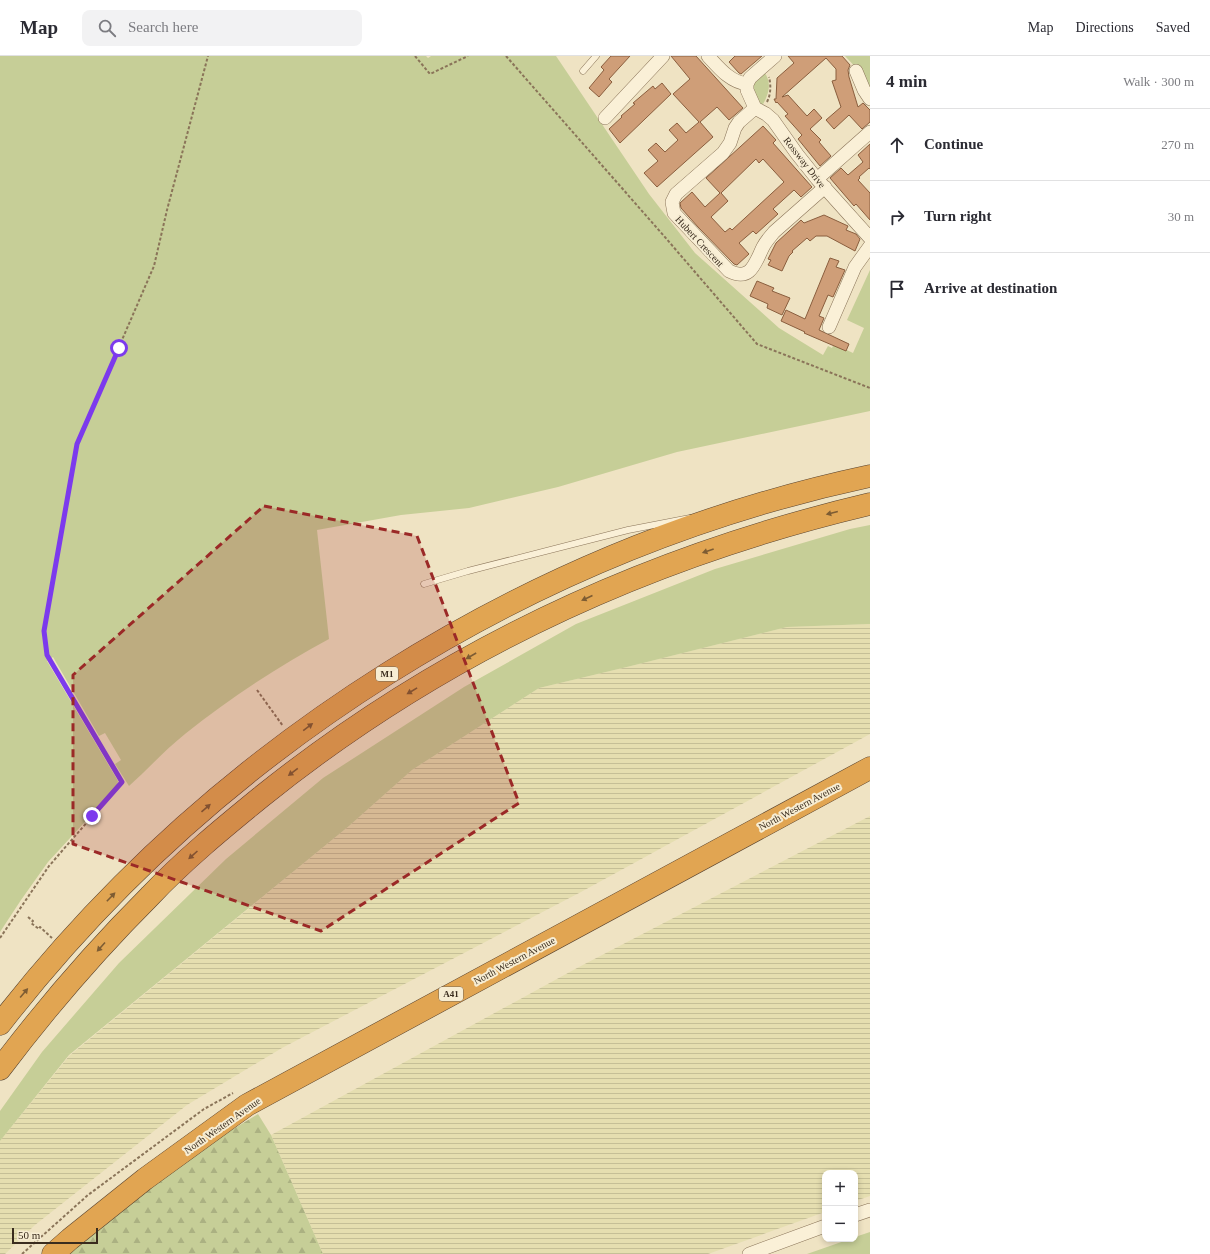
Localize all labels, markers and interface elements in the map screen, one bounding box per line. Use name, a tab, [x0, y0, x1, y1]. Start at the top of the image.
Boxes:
search box	[82, 10, 362, 46]
text: Map	[20, 17, 58, 38]
icon: search	[96, 17, 118, 39]
text: Search here	[128, 19, 198, 35]
text: Map	[1028, 20, 1053, 35]
text: Directions	[1075, 20, 1134, 35]
text: Saved	[1156, 20, 1190, 35]
text: 4 min	[886, 72, 927, 91]
text: Walk · 300 m	[1123, 74, 1194, 89]
icon: ahead	[886, 134, 908, 156]
street label: Rossway Drive	[781, 135, 828, 190]
text: Continue	[924, 136, 983, 152]
text: 270 m	[1161, 137, 1194, 152]
icon: right	[886, 206, 908, 228]
text: Turn right	[924, 208, 991, 224]
text: 30 m	[1168, 209, 1194, 224]
street label: Hubert Crescent	[673, 214, 726, 269]
icon: arrive	[886, 278, 908, 300]
text: Arrive at destination	[924, 280, 1057, 296]
route start	[110, 339, 128, 357]
one-way arrow	[826, 510, 838, 516]
one-way arrow	[701, 548, 713, 554]
one-way arrow	[581, 595, 592, 601]
one-way arrow	[465, 653, 477, 660]
road number: M1	[376, 667, 398, 681]
one-way arrow	[406, 687, 418, 694]
one-way arrow	[303, 723, 313, 731]
one-way arrow	[288, 768, 298, 776]
street label: North Western Avenue	[757, 780, 842, 833]
one-way arrow	[201, 803, 211, 812]
route end	[83, 807, 101, 825]
one-way arrow	[188, 850, 198, 860]
one-way arrow	[106, 892, 116, 902]
street label: North Western Avenue	[472, 934, 557, 987]
one-way arrow	[96, 942, 106, 952]
road number: A41	[439, 987, 463, 1001]
one-way arrow	[20, 988, 29, 999]
street label: North Western Avenue	[182, 1095, 263, 1156]
map controls	[822, 1170, 858, 1242]
button: +	[822, 1170, 858, 1206]
button: −	[822, 1206, 858, 1242]
scale bar	[12, 1226, 98, 1245]
text: 50 m	[18, 1229, 40, 1241]

